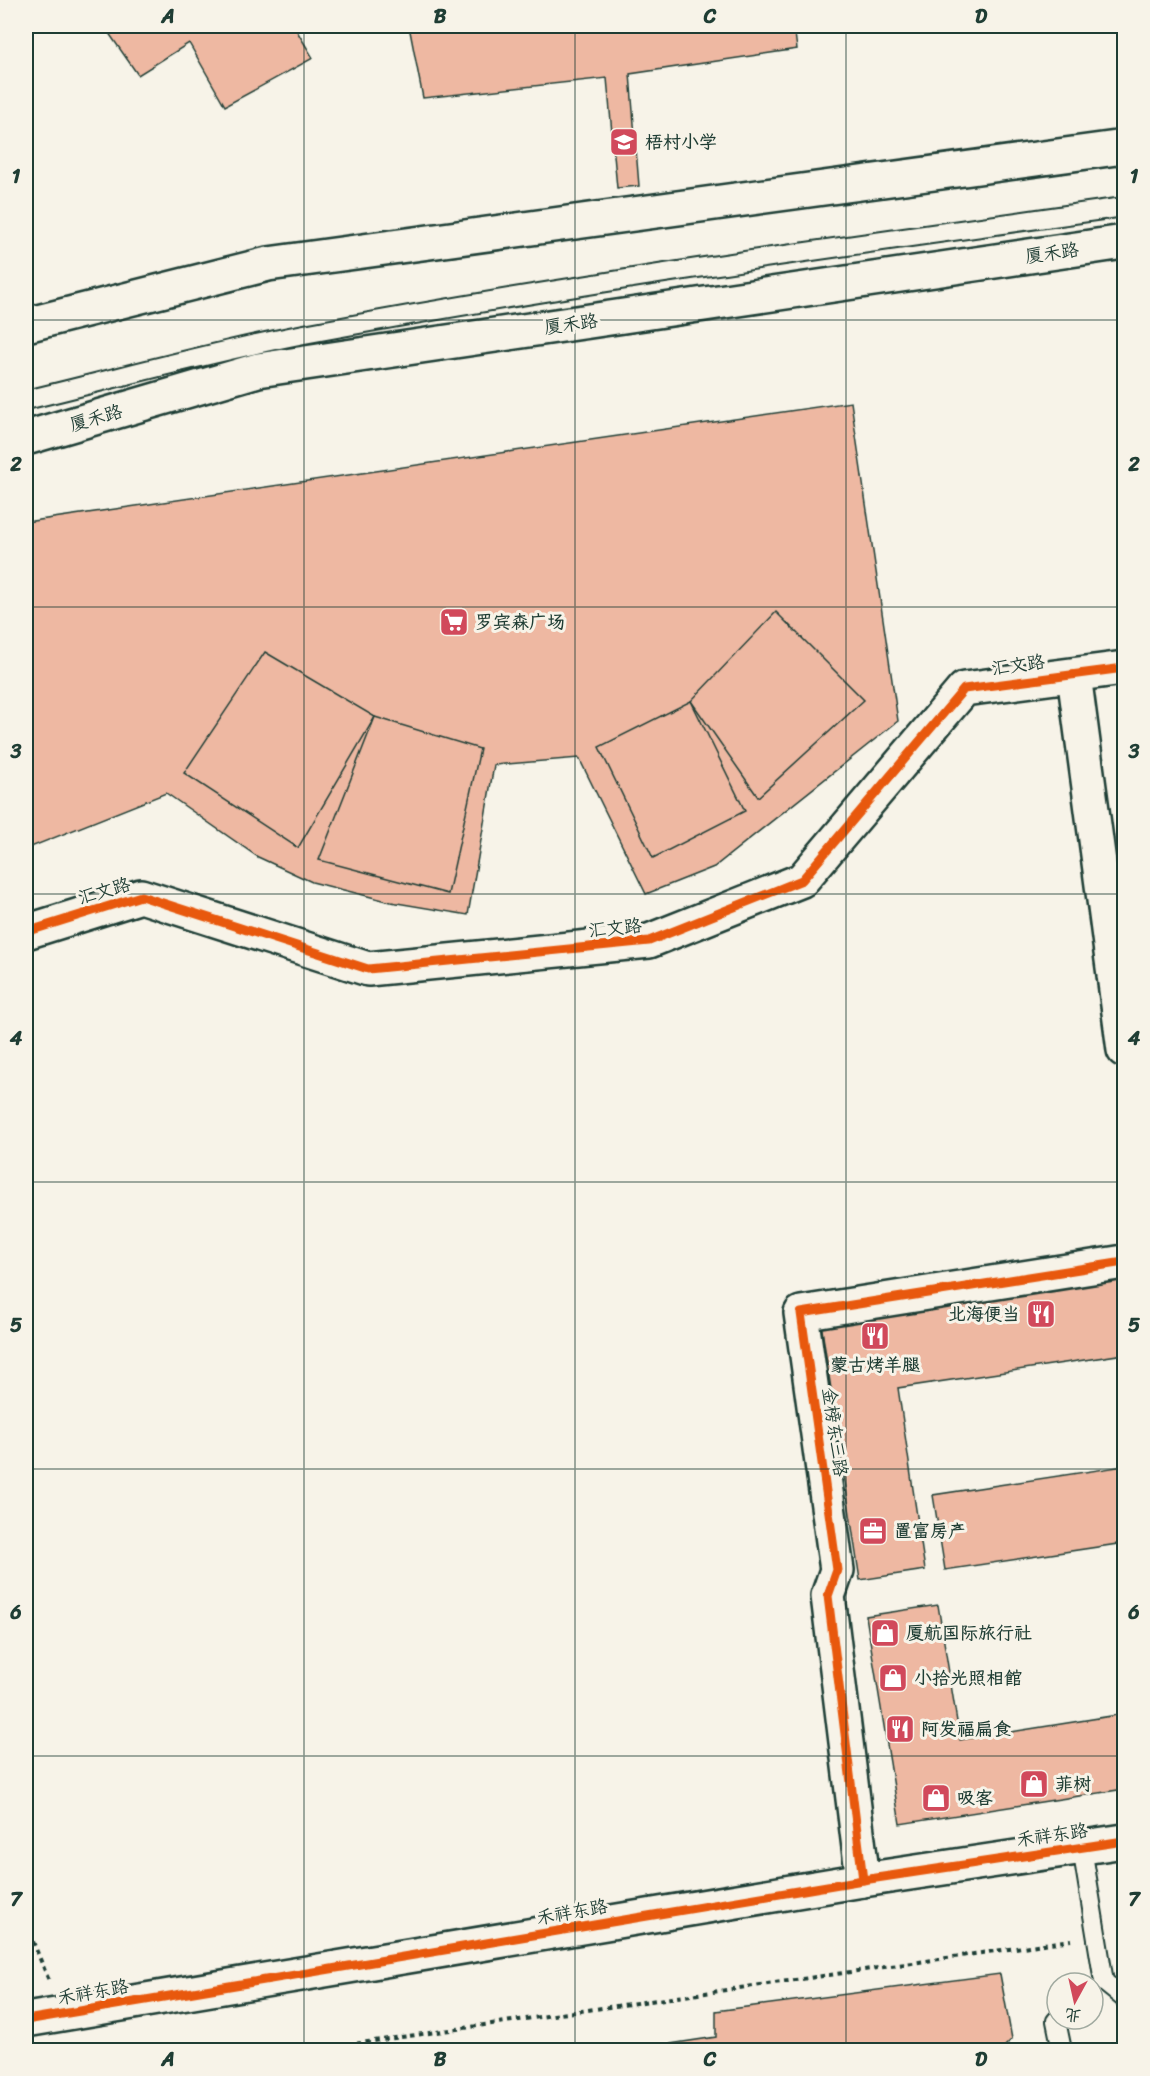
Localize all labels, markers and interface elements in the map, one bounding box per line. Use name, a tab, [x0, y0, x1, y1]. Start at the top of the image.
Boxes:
text: A	[160, 0, 175, 34]
text: B	[434, 0, 447, 34]
text: C	[703, 0, 717, 34]
text: D	[975, 0, 988, 34]
school or university icon: 梧村小学	[608, 126, 640, 158]
place label: 梧村小学	[645, 126, 717, 158]
text: 1	[12, 159, 21, 194]
text: 1	[1130, 159, 1139, 194]
street label: 厦禾路	[1023, 233, 1081, 273]
street label: 厦禾路	[542, 304, 600, 344]
street label: 厦禾路	[66, 395, 126, 441]
text: 2	[9, 447, 22, 482]
text: 2	[1127, 447, 1140, 482]
supermarket icon: 罗宾森广场	[438, 606, 470, 638]
place label: 罗宾森广场	[475, 606, 565, 638]
street label: 汇文路	[989, 645, 1047, 685]
text: 3	[10, 734, 22, 769]
text: 3	[1128, 734, 1140, 769]
street label: 汇文路	[74, 868, 134, 914]
street label: 汇文路	[586, 909, 644, 947]
text: 4	[9, 1021, 23, 1056]
text: 4	[1127, 1021, 1141, 1056]
place label: 北海便当	[948, 1298, 1020, 1330]
restaurant icon: 北海便当	[1025, 1298, 1057, 1330]
text: 5	[10, 1308, 22, 1343]
text: 5	[1128, 1308, 1140, 1343]
restaurant icon: 蒙古烤羊腿	[859, 1320, 891, 1352]
place label: 蒙古烤羊腿	[830, 1349, 921, 1381]
street label: 金榜东三路	[813, 1385, 857, 1479]
office icon: 置富房产	[857, 1515, 889, 1547]
place label: 置富房产	[894, 1515, 966, 1547]
text: 6	[9, 1595, 22, 1630]
text: 6	[1127, 1595, 1140, 1630]
shop icon: 厦航国际旅行社	[869, 1617, 901, 1649]
place label: 厦航国际旅行社	[906, 1617, 1032, 1649]
shop icon: 小拾光照相館	[877, 1662, 909, 1694]
place label: 小拾光照相館	[914, 1662, 1022, 1694]
restaurant icon: 阿发福扁食	[884, 1713, 916, 1745]
place label: 阿发福扁食	[921, 1713, 1011, 1745]
shop icon: 菲树	[1018, 1768, 1050, 1800]
place label: 菲树	[1055, 1768, 1091, 1800]
shop icon: 吸客	[920, 1782, 952, 1814]
place label: 吸客	[957, 1782, 993, 1814]
street label: 禾祥东路	[1014, 1814, 1090, 1856]
text: 7	[10, 1882, 23, 1917]
text: 7	[1128, 1882, 1141, 1917]
street label: 禾祥东路	[534, 1890, 610, 1934]
street label: 禾祥东路	[55, 1970, 131, 2014]
north arrow	[1045, 1971, 1105, 2031]
text: 北	[1063, 2000, 1083, 2031]
text: A	[160, 2042, 175, 2076]
text: B	[434, 2042, 447, 2076]
text: C	[703, 2042, 717, 2076]
text: D	[975, 2042, 988, 2076]

